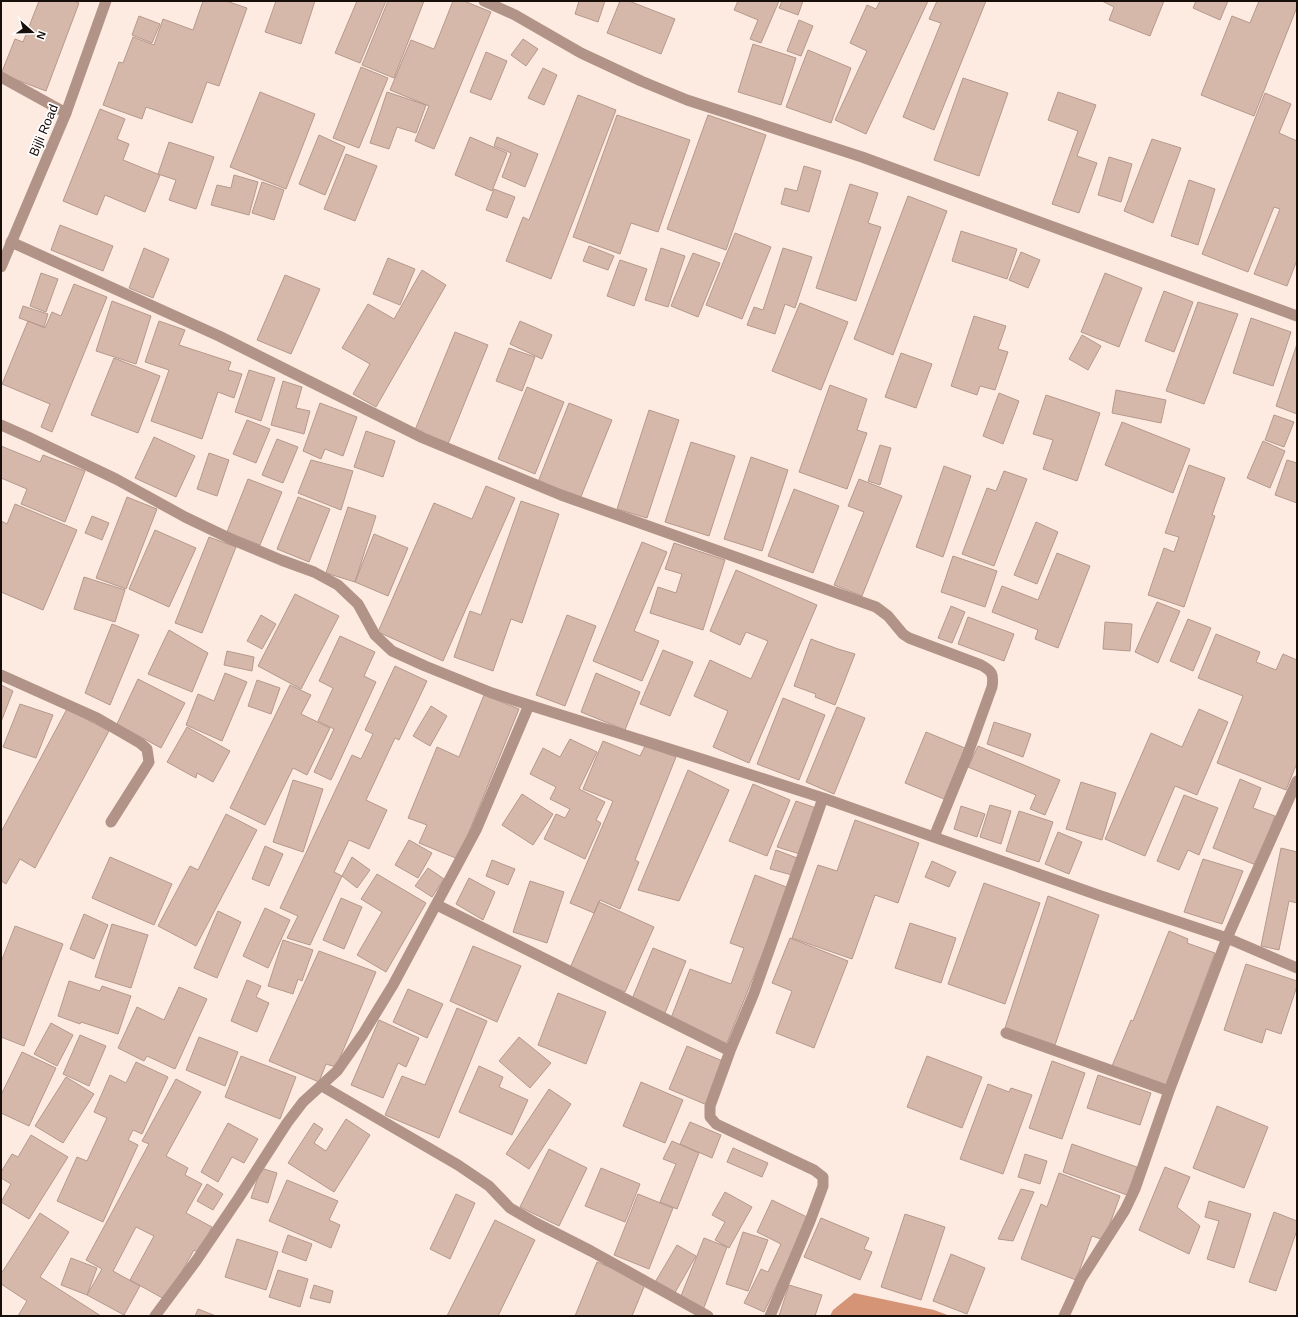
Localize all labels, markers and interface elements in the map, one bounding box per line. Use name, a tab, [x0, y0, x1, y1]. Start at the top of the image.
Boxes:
north arrow	[12, 12, 52, 52]
text: N	[34, 30, 48, 41]
street label: Bijli Road	[26, 102, 61, 158]

